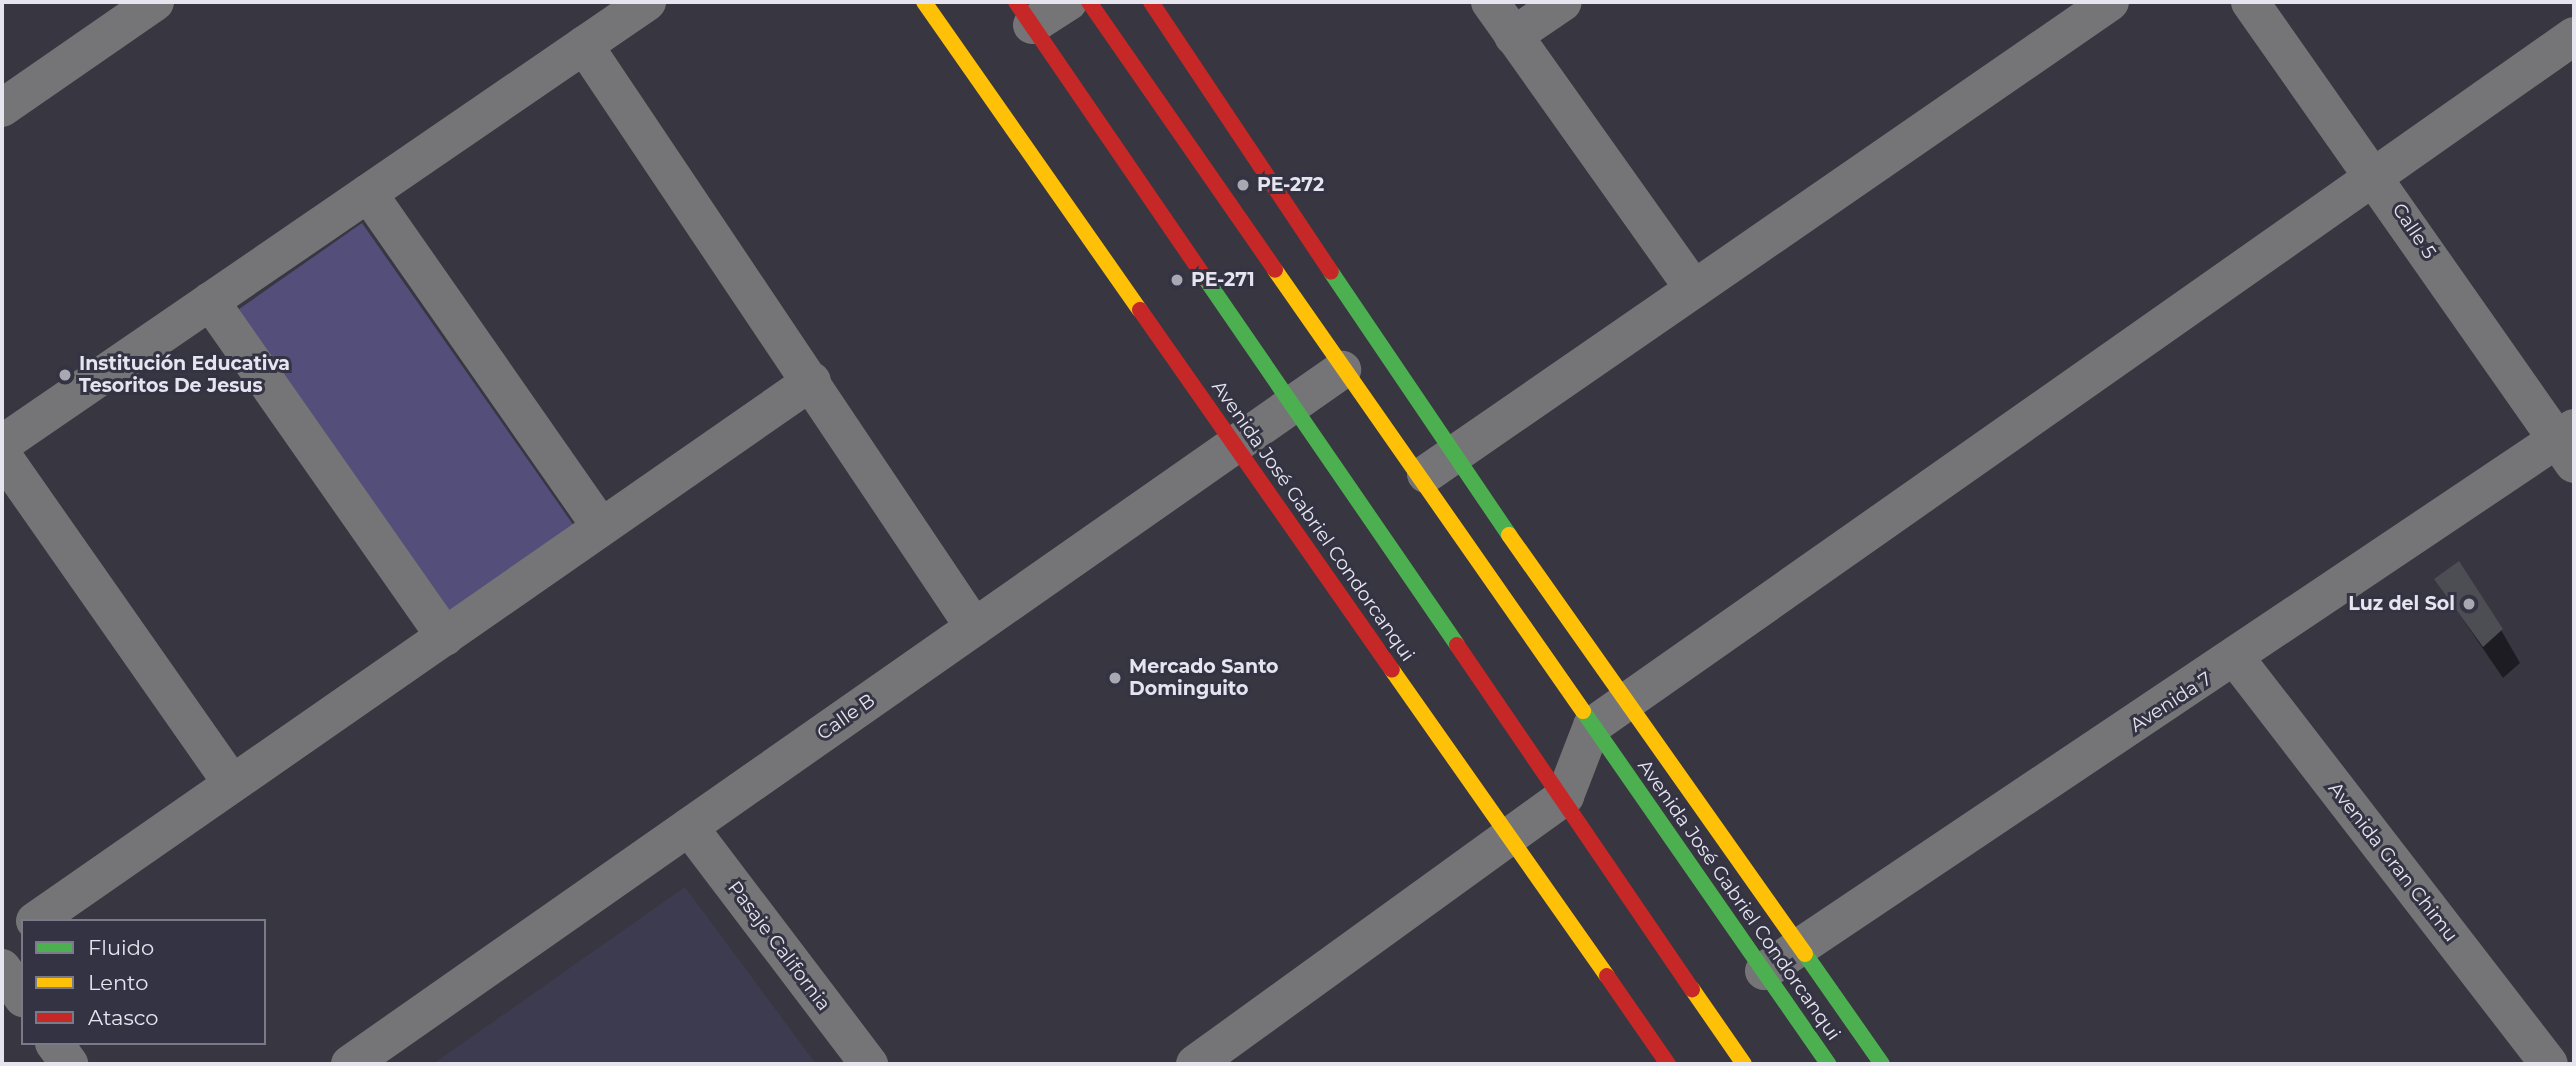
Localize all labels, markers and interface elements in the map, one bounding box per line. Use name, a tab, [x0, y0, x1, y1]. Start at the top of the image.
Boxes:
place label: PE-272	[1257, 174, 1324, 196]
marker: PE-272	[1235, 177, 1251, 193]
street label: Calle 5	[2387, 199, 2441, 263]
place label: PE-271	[1191, 269, 1255, 291]
marker: PE-271	[1169, 272, 1185, 288]
place label: Institución Educativa Tesoritos De Jesus	[79, 353, 290, 397]
marker: Institución Educativa Tesoritos De Jesus	[57, 367, 73, 383]
street label: Avenida José Gabriel Condorcanqui	[1207, 376, 1419, 666]
place label: Luz del Sol	[2348, 593, 2455, 615]
marker: Luz del Sol	[2461, 596, 2477, 612]
place label: Mercado Santo Dominguito	[1129, 656, 1279, 700]
street label: Avenida 7	[2126, 667, 2216, 737]
marker: Mercado Santo Dominguito	[1107, 670, 1123, 686]
street label: Calle B	[813, 689, 879, 745]
street label: Avenida José Gabriel Condorcanqui	[1633, 755, 1845, 1045]
street label: Avenida Gran Chimu	[2324, 778, 2462, 946]
street label: Pasaje California	[723, 877, 835, 1015]
legend	[21, 919, 266, 1045]
text: Fluido	[88, 935, 154, 960]
text: Lento	[88, 970, 148, 995]
text: Atasco	[88, 1005, 159, 1030]

